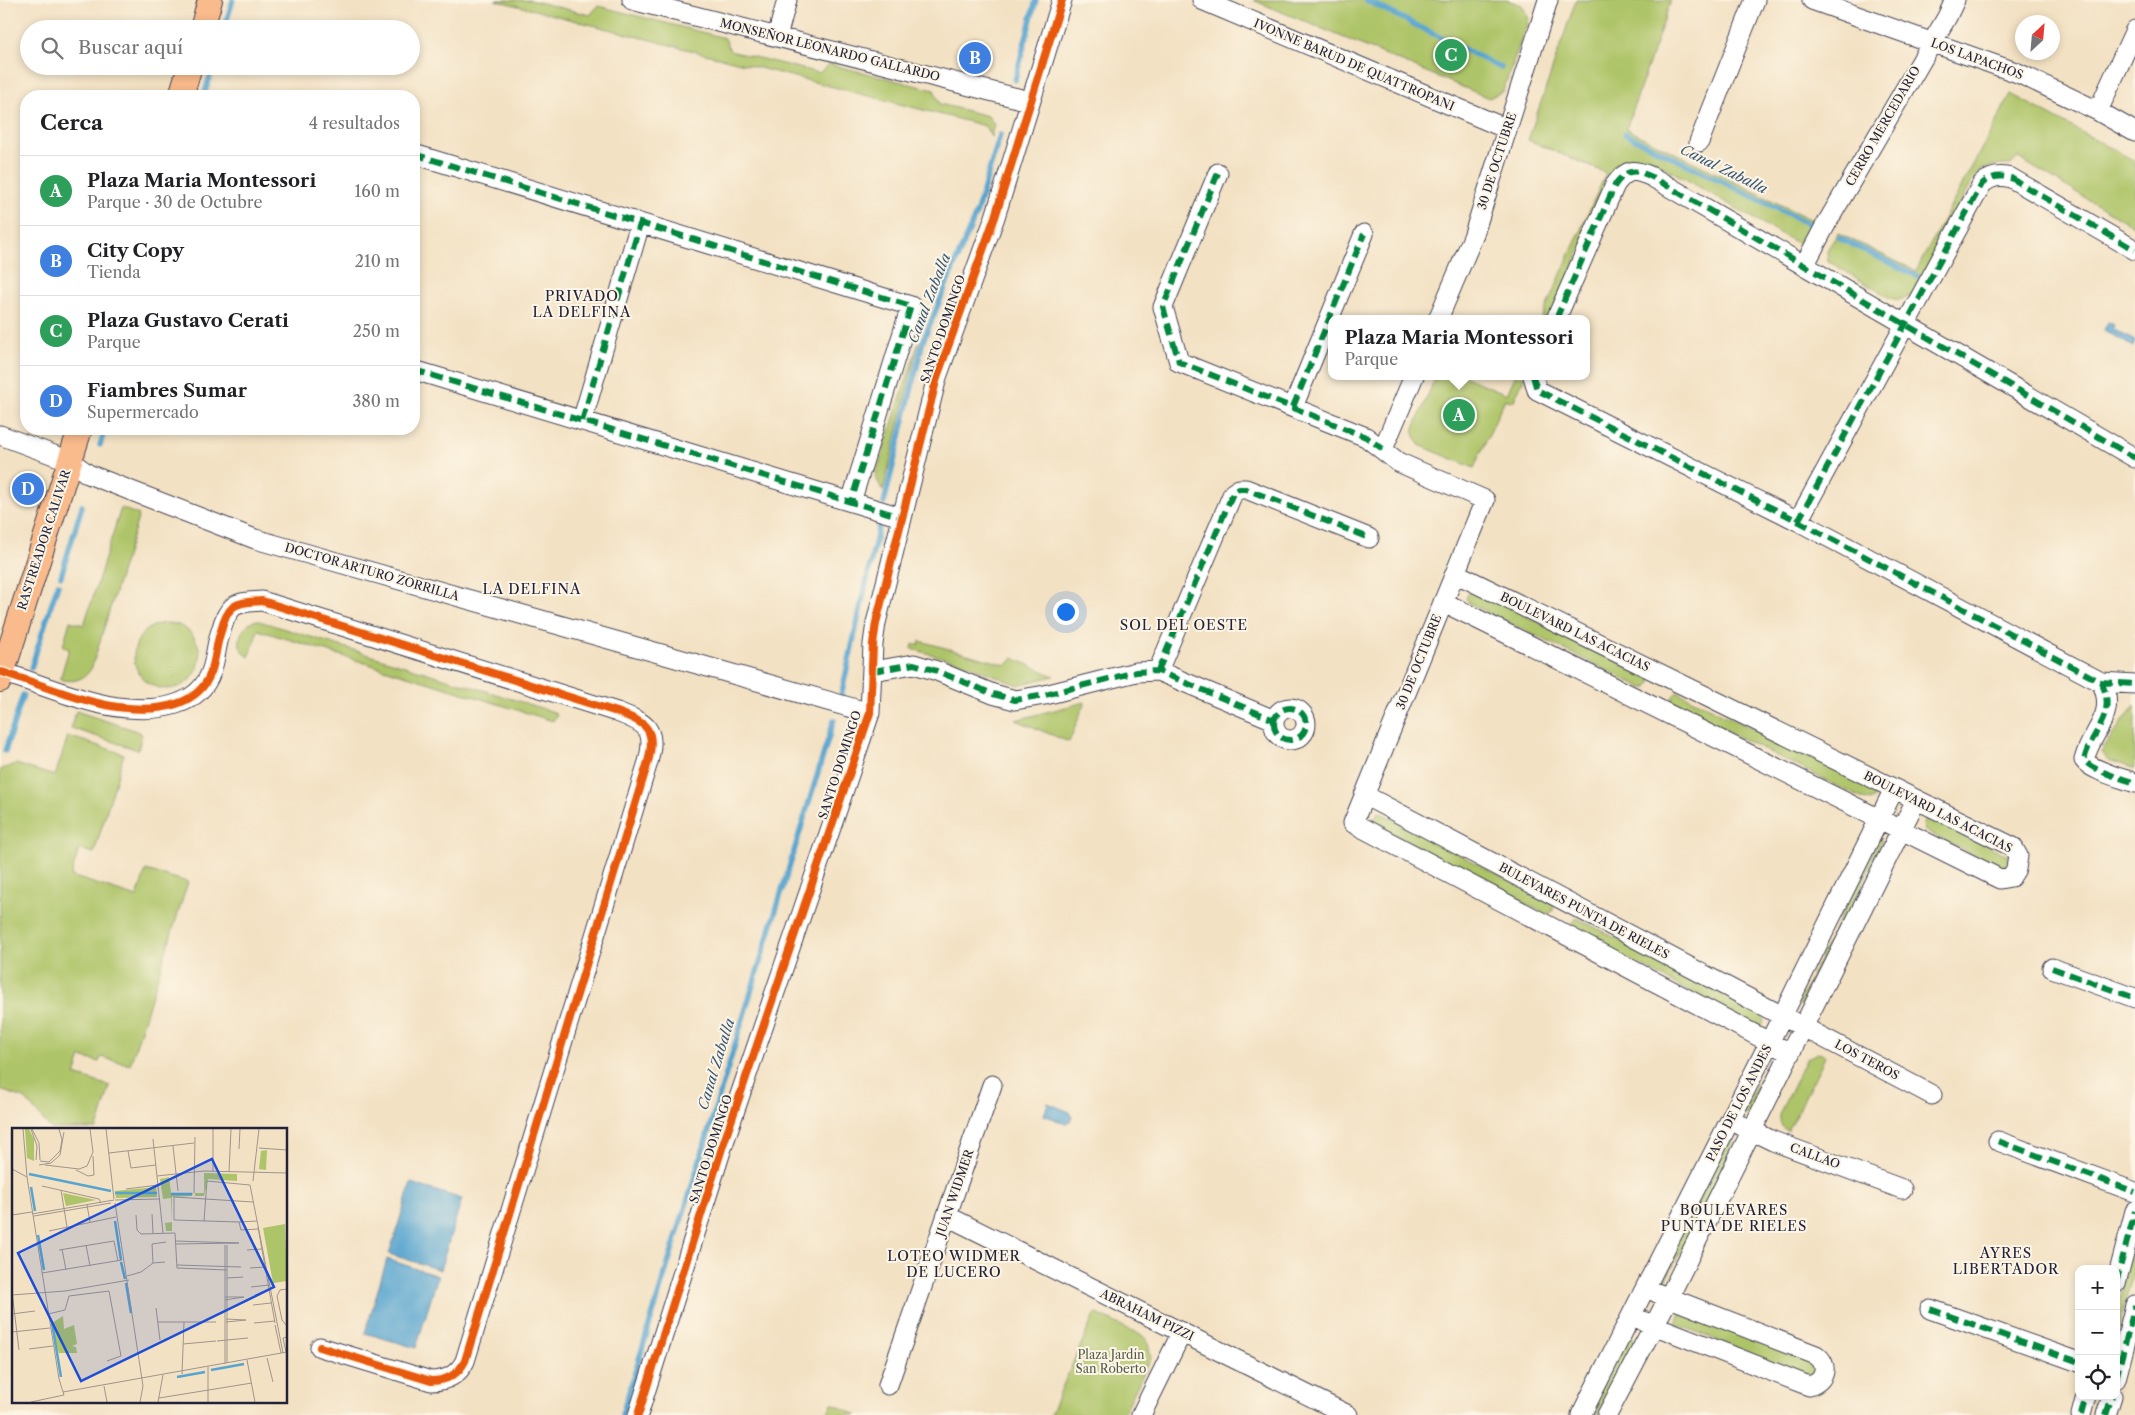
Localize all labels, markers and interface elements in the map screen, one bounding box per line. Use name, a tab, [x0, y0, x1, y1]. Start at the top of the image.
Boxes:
street label: MONSEÑOR LEONARDO GALLARDO	[719, 14, 942, 84]
street label: IVONNE BARUD DE QUATTROPANI	[1252, 15, 1457, 114]
north arrow	[2015, 15, 2060, 60]
search box	[20, 20, 420, 75]
icon: search	[38, 34, 66, 62]
street label: LOS LAPACHOS	[1929, 35, 2025, 82]
text: Buscar aquí	[78, 36, 183, 59]
pin: C	[1435, 36, 1467, 74]
pin: B	[959, 39, 991, 77]
street label: CERRO MERCEDARIO	[1842, 63, 1923, 188]
text: Cerca	[40, 110, 103, 135]
street label: 30 DE OCTUBRE	[1474, 110, 1519, 211]
text: 4 resultados	[309, 113, 400, 133]
water label: Canal Zaballa	[1678, 140, 1771, 198]
text: Plaza Maria Montessori	[87, 169, 316, 192]
text: A	[50, 181, 62, 201]
text: 160 m	[355, 181, 400, 201]
text: Parque · 30 de Octubre	[87, 192, 262, 212]
text: City Copy	[87, 239, 184, 262]
water label: Canal Zaballa	[904, 250, 955, 345]
text: B	[50, 251, 62, 271]
text: 210 m	[355, 251, 400, 271]
text: Tienda	[87, 262, 141, 282]
street label: SANTO DOMINGO	[917, 273, 968, 385]
district label: PRIVADO LA DELFINA	[533, 287, 631, 321]
text: Plaza Gustavo Cerati	[87, 309, 289, 332]
popup	[1328, 315, 1590, 380]
text: C	[50, 321, 62, 341]
text: 250 m	[353, 321, 400, 341]
text: Plaza Maria Montessori	[1344, 326, 1574, 349]
text: Parque	[87, 332, 141, 352]
text: Parque	[1344, 349, 1398, 369]
text: Fiambres Sumar	[87, 379, 247, 402]
text: D	[49, 391, 63, 411]
text: 380 m	[352, 391, 400, 411]
pin: A	[1443, 396, 1475, 434]
text: Supermercado	[87, 402, 199, 422]
street label: RASTREADOR CALIVAR	[14, 468, 74, 612]
pin: D	[12, 470, 44, 508]
street label: DOCTOR ARTURO ZORRILLA	[283, 539, 462, 604]
district label: LA DELFINA	[483, 580, 581, 598]
street label: BOULEVARD LAS ACACIAS	[1498, 589, 1653, 674]
your location	[1053, 599, 1079, 625]
street label: 30 DE OCTUBRE	[1393, 612, 1444, 712]
district label: SOL DEL OESTE	[1120, 616, 1248, 634]
street label: SANTO DOMINGO	[815, 708, 864, 821]
street label: BOULEVARD LAS ACACIAS	[1861, 767, 2015, 856]
street label: BULEVARES PUNTA DE RIELES	[1497, 859, 1672, 962]
water label: Canal Zaballa	[694, 1015, 739, 1112]
street label: LOS TEROS	[1832, 1036, 1902, 1083]
street label: PASO DE LOS ANDES	[1703, 1042, 1775, 1164]
street label: SANTO DOMINGO	[686, 1092, 735, 1205]
inset map	[12, 1128, 288, 1402]
street label: CALLAO	[1788, 1140, 1842, 1172]
street label: JUAN WIDMER	[932, 1146, 977, 1240]
district label: BOULEVARES PUNTA DE RIELES	[1661, 1201, 1807, 1235]
district label: AYRES LIBERTADOR	[1953, 1244, 2059, 1278]
district label: LOTEO WIDMER DE LUCERO	[887, 1247, 1021, 1281]
map controls	[2075, 1265, 2120, 1400]
button: +	[2075, 1265, 2120, 1310]
street label: ABRAHAM PIZZI	[1097, 1285, 1197, 1344]
button: −	[2075, 1310, 2120, 1355]
park label: Plaza Jardín San Roberto	[1076, 1347, 1146, 1376]
button: locate	[2075, 1355, 2120, 1400]

